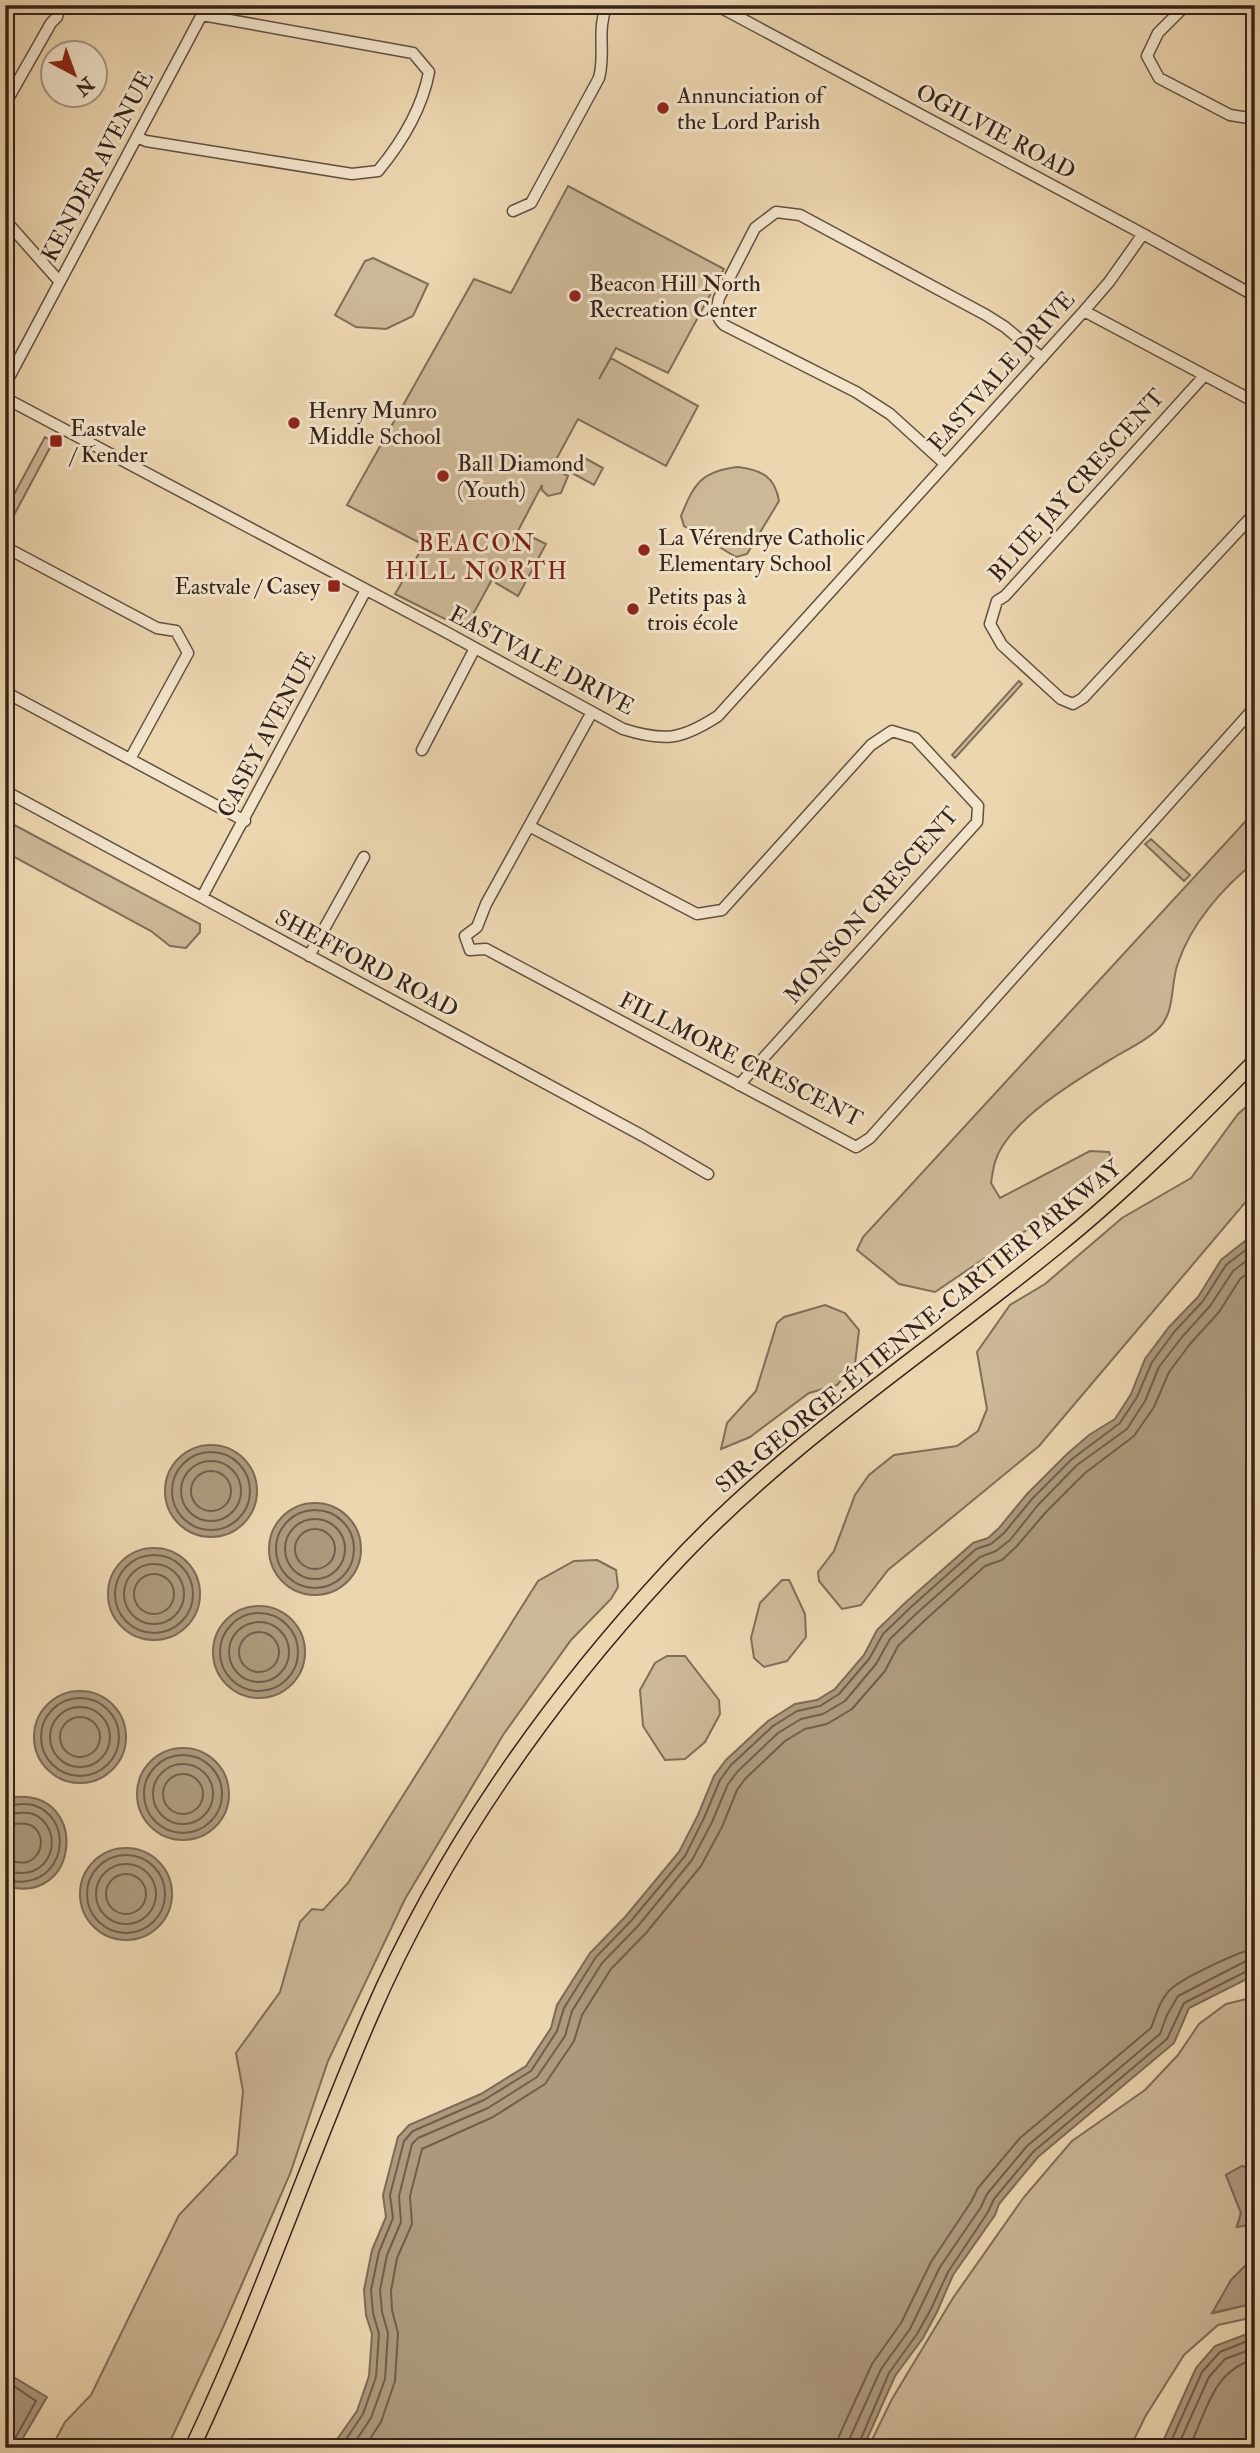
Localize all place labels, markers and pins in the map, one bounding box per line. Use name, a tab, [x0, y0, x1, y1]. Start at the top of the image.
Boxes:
place label: Annunciation of the Lord Parish	[676, 81, 827, 136]
marker: Annunciation of the Lord Parish	[655, 100, 671, 116]
place label: Beacon Hill North Recreation Center	[589, 269, 761, 324]
marker: Beacon Hill North Recreation Center	[567, 288, 583, 304]
place label: Henry Munro Middle School	[308, 396, 441, 451]
place label: Eastvale / Kender	[68, 414, 148, 469]
marker: Henry Munro Middle School	[286, 415, 302, 431]
marker: Eastvale / Kender	[48, 433, 64, 449]
place label: Ball Diamond (Youth)	[457, 449, 584, 504]
marker: Ball Diamond (Youth)	[435, 468, 451, 484]
place label: La Vérendrye Catholic Elementary School	[658, 523, 865, 578]
marker: La Vérendrye Catholic Elementary School	[636, 542, 652, 558]
place label: Eastvale / Casey	[174, 572, 321, 601]
marker: Eastvale / Casey	[326, 578, 342, 594]
place label: Petits pas à trois école	[647, 582, 747, 637]
marker: Petits pas à trois école	[625, 601, 641, 617]

